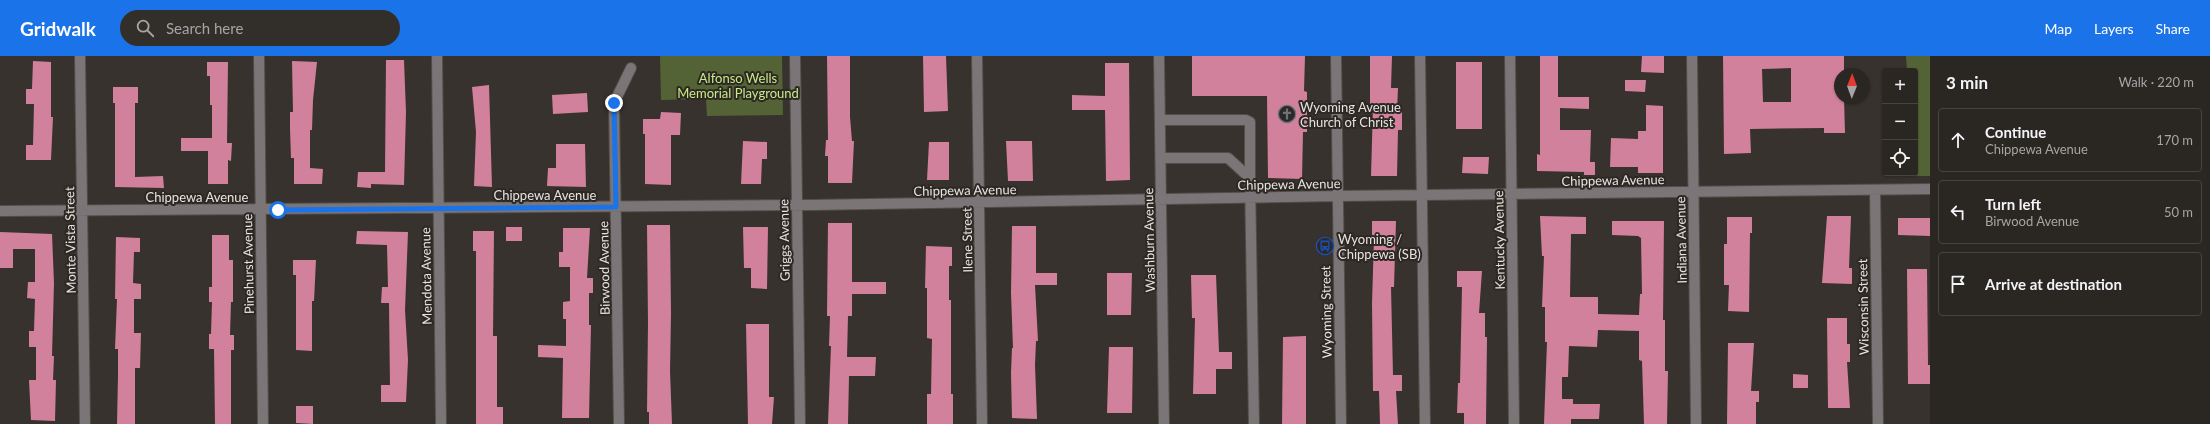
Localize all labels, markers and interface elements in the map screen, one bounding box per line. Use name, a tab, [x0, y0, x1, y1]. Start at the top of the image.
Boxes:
search box	[120, 10, 400, 46]
text: Gridwalk	[20, 17, 96, 40]
icon: search	[134, 17, 156, 39]
text: Search here	[166, 19, 243, 37]
text: Map	[2044, 20, 2072, 37]
text: Layers	[2094, 20, 2134, 37]
text: Share	[2156, 20, 2190, 37]
north arrow	[1834, 68, 1870, 104]
map controls	[1882, 68, 1918, 176]
button: +	[1882, 68, 1918, 104]
park label: Alfonso Wells Memorial Playground	[677, 70, 799, 101]
text: 3 min	[1946, 72, 1988, 93]
text: Walk · 220 m	[2118, 74, 2194, 90]
route end	[605, 94, 623, 112]
place label: Wyoming Avenue Church of Christ	[1300, 99, 1401, 130]
church icon: Wyoming Avenue Church of Christ	[1277, 104, 1297, 124]
button: −	[1882, 104, 1918, 140]
text: Continue	[1985, 123, 2046, 141]
icon: ahead	[1947, 129, 1969, 151]
text: 170 m	[2156, 132, 2193, 148]
button: locate	[1882, 140, 1918, 176]
text: Chippewa Avenue	[1985, 141, 2088, 157]
street label: Chippewa Avenue	[1561, 171, 1665, 189]
street label: Chippewa Avenue	[1237, 175, 1341, 193]
street label: Chippewa Avenue	[913, 181, 1017, 199]
street label: Monte Vista Street	[61, 186, 79, 294]
street label: Chippewa Avenue	[494, 187, 597, 203]
street label: Washburn Avenue	[1140, 187, 1158, 292]
street label: Chippewa Avenue	[146, 189, 249, 205]
street label: Kentucky Avenue	[1490, 190, 1508, 290]
text: Turn left	[1985, 195, 2041, 213]
street label: Indiana Avenue	[1672, 196, 1690, 284]
street label: Griggs Avenue	[775, 199, 793, 281]
route start	[269, 201, 287, 219]
icon: left	[1947, 201, 1969, 223]
text: 50 m	[2164, 204, 2193, 220]
street label: Ilene Street	[958, 207, 976, 273]
text: Birwood Avenue	[1985, 213, 2079, 229]
street label: Pinehurst Avenue	[239, 214, 257, 314]
street label: Birwood Avenue	[595, 221, 613, 315]
street label: Mendota Avenue	[417, 227, 435, 325]
place label: Wyoming / Chippewa (SB)	[1338, 231, 1421, 262]
bus stop icon: Wyoming / Chippewa (SB)	[1315, 236, 1335, 256]
street label: Wisconsin Street	[1854, 258, 1872, 355]
street label: Wyoming Street	[1317, 265, 1335, 358]
icon: arrive	[1947, 273, 1969, 295]
text: Arrive at destination	[1985, 275, 2122, 293]

